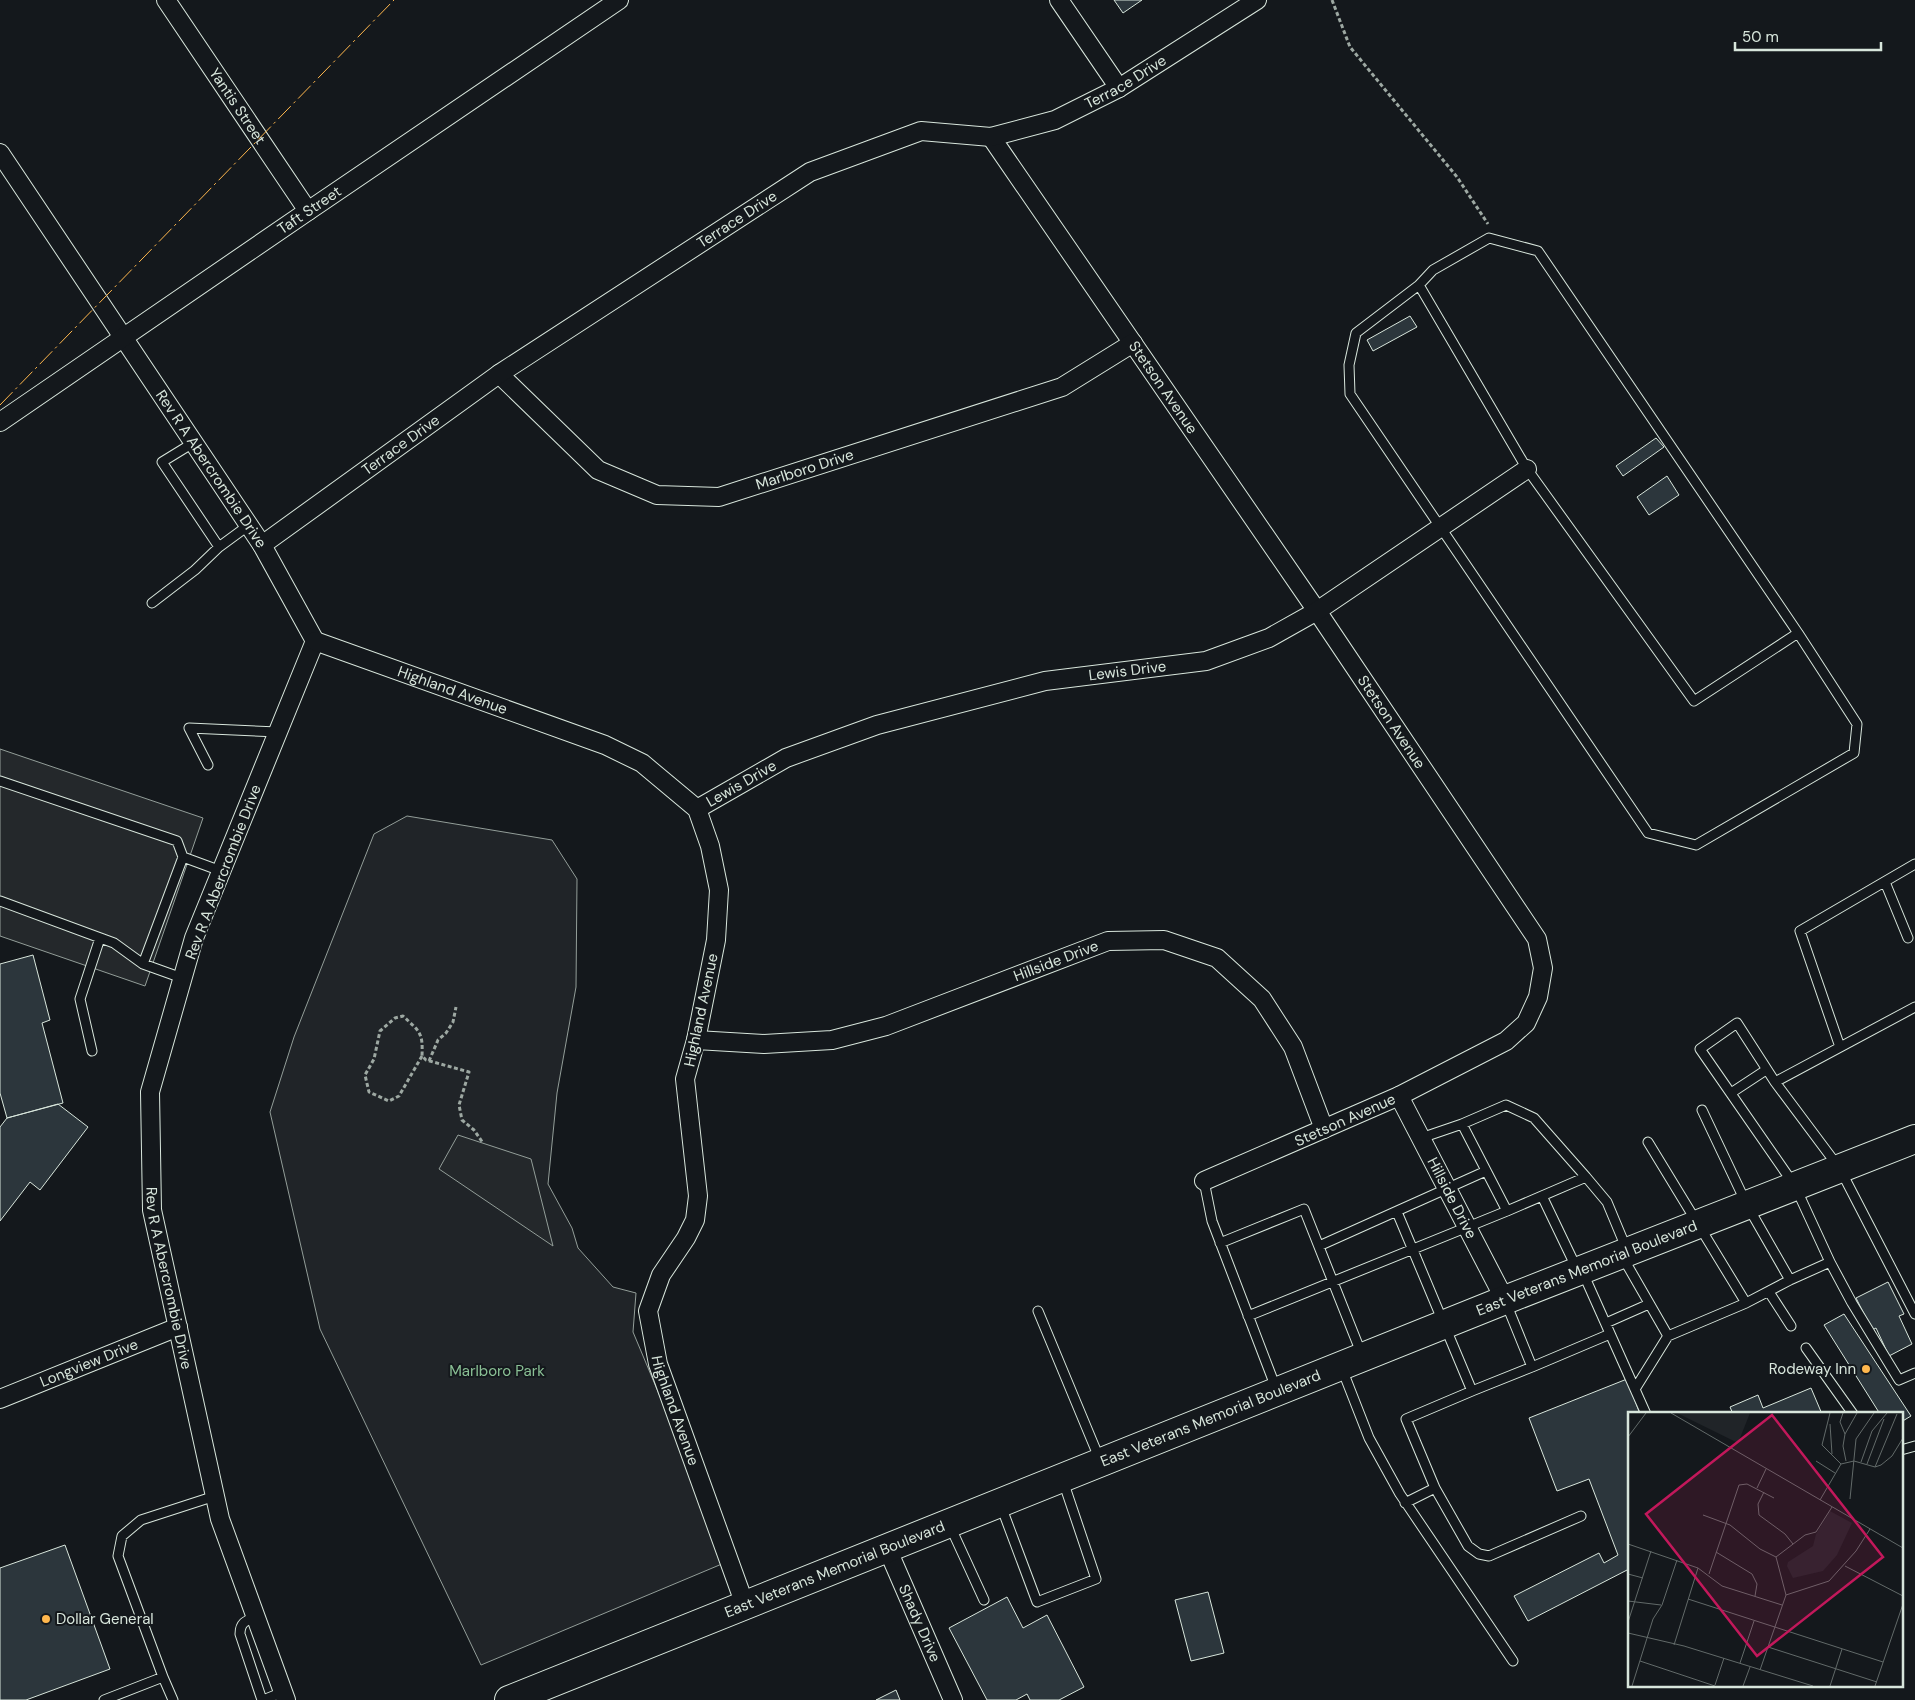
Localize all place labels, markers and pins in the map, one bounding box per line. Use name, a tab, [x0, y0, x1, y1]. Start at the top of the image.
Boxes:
place label: Rodeway Inn	[1769, 1359, 1856, 1379]
marker: Rodeway Inn	[1860, 1363, 1872, 1375]
place label: Dollar General	[56, 1609, 154, 1629]
marker: Dollar General	[40, 1613, 52, 1625]

